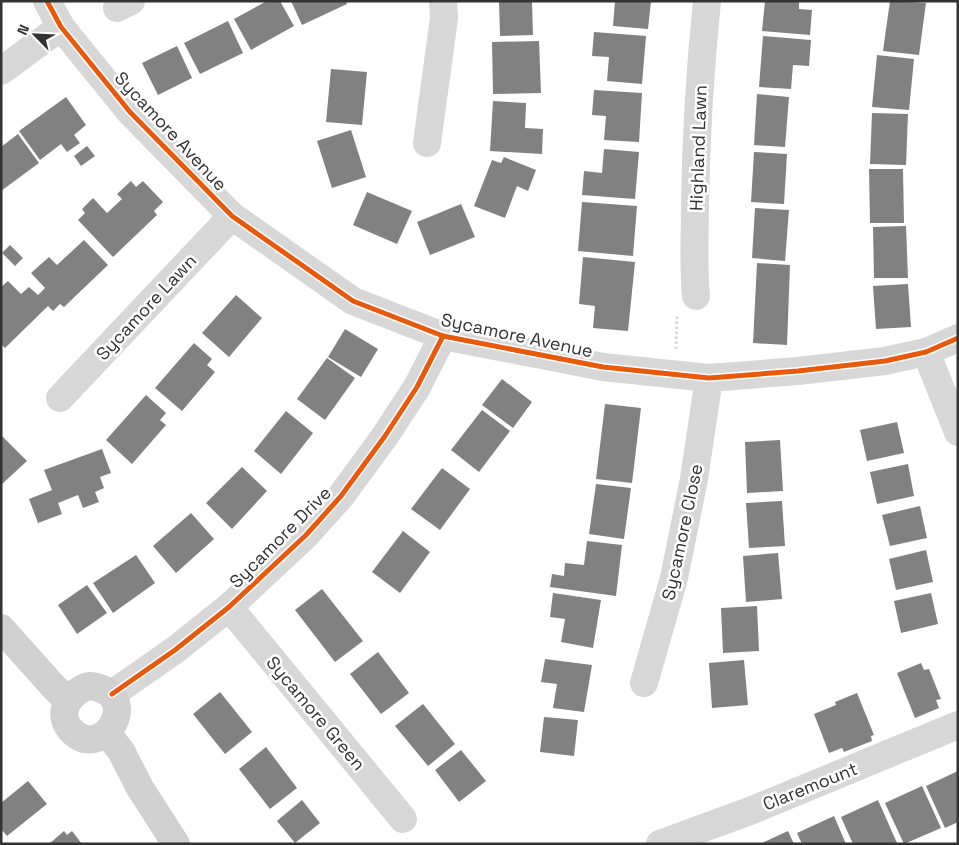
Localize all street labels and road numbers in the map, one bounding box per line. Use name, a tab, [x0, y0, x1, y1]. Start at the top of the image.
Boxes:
street label: Sycamore Avenue	[110, 67, 232, 195]
street label: Highland Lawn	[684, 84, 712, 212]
street label: Sycamore Lawn	[91, 249, 201, 365]
street label: Sycamore Avenue	[439, 308, 595, 362]
street label: Sycamore Close	[656, 462, 708, 602]
street label: Sycamore Drive	[224, 481, 336, 593]
street label: Sycamore Green	[261, 651, 371, 775]
street label: Claremount	[759, 757, 861, 815]

